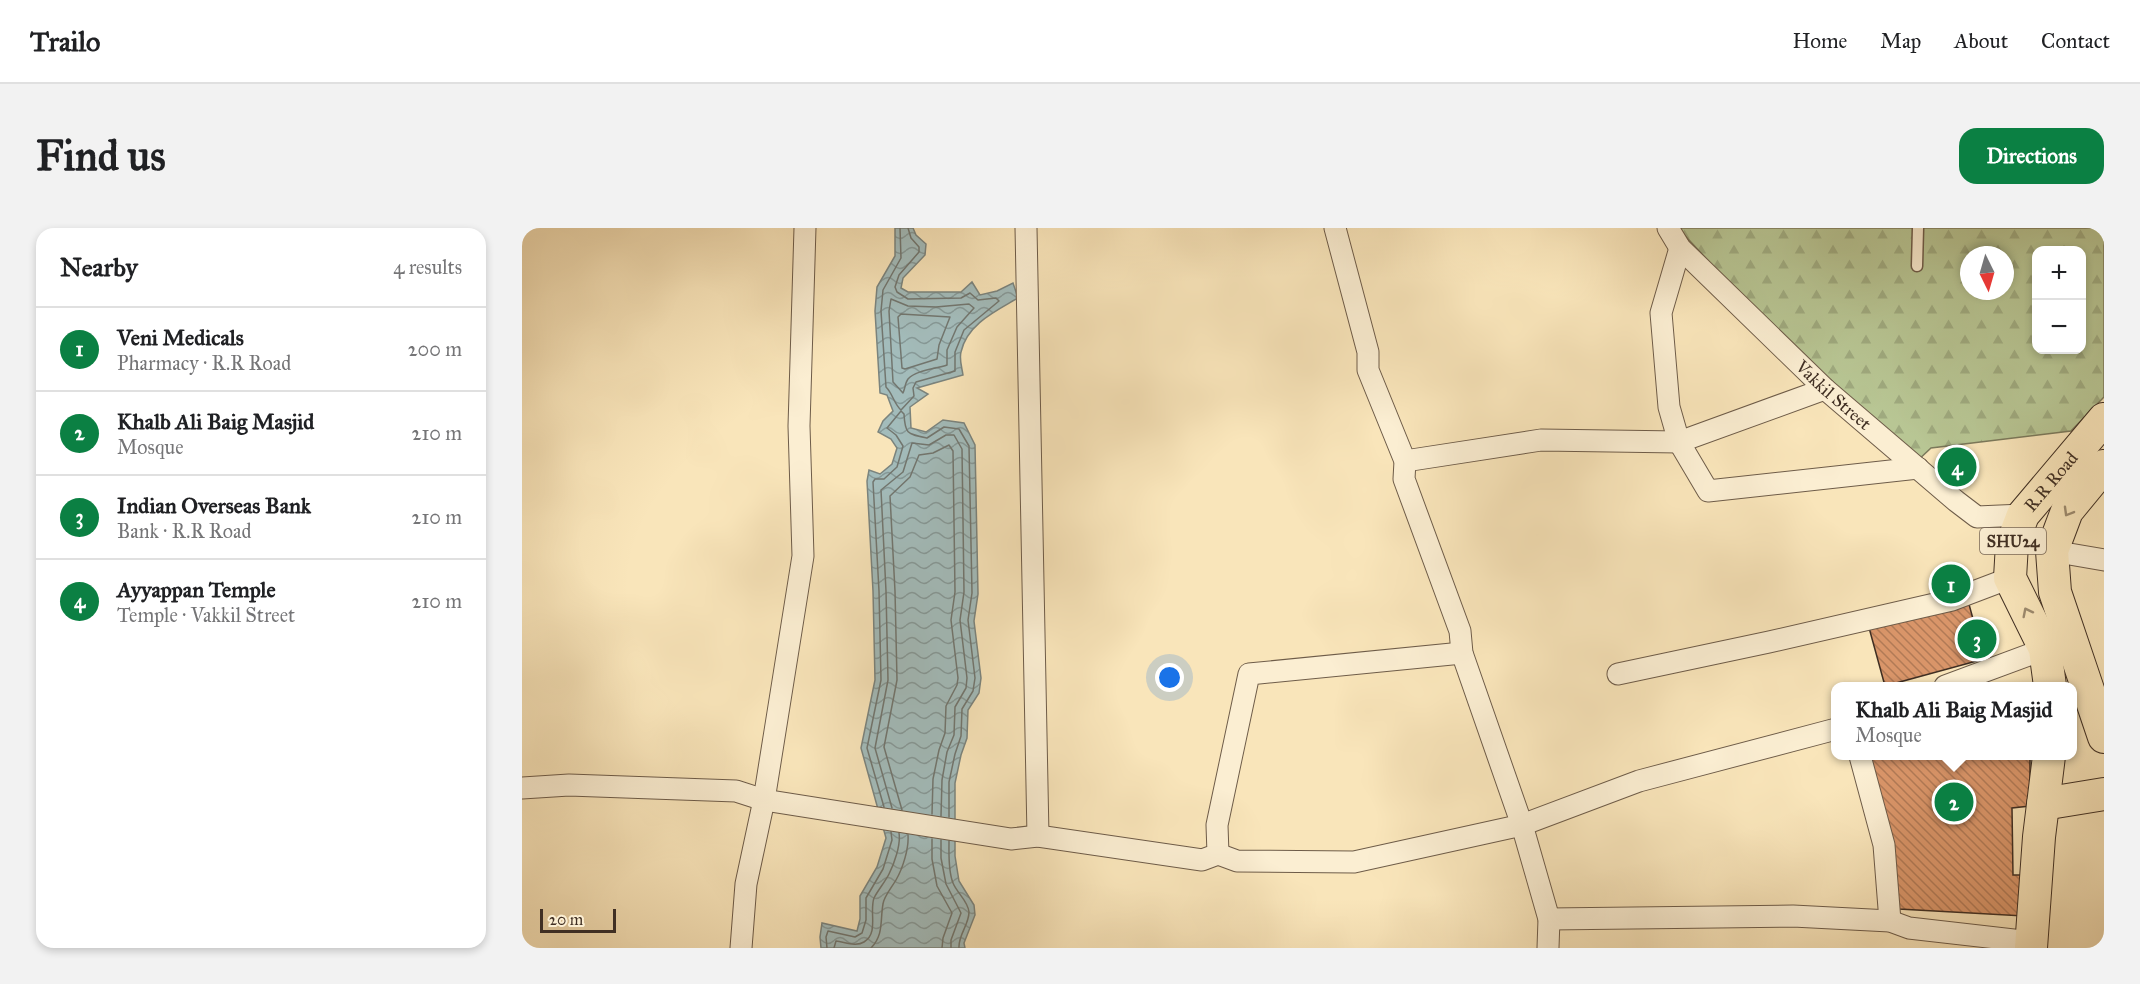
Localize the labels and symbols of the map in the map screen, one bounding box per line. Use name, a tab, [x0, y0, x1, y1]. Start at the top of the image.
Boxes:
north arrow	[1960, 246, 2014, 300]
street label: Vakkil Street	[1790, 355, 1876, 435]
pin: 4	[1938, 444, 1976, 490]
street label: R.R Road	[2019, 447, 2083, 516]
one-way arrow	[2064, 506, 2076, 516]
road number: SHU24	[1980, 528, 2046, 554]
pin: 1	[1932, 562, 1970, 606]
one-way arrow	[2022, 607, 2034, 618]
pin: 3	[1958, 616, 1996, 662]
your location	[1155, 663, 1184, 692]
pin: 2	[1934, 780, 1974, 824]
scale bar	[540, 906, 616, 934]

